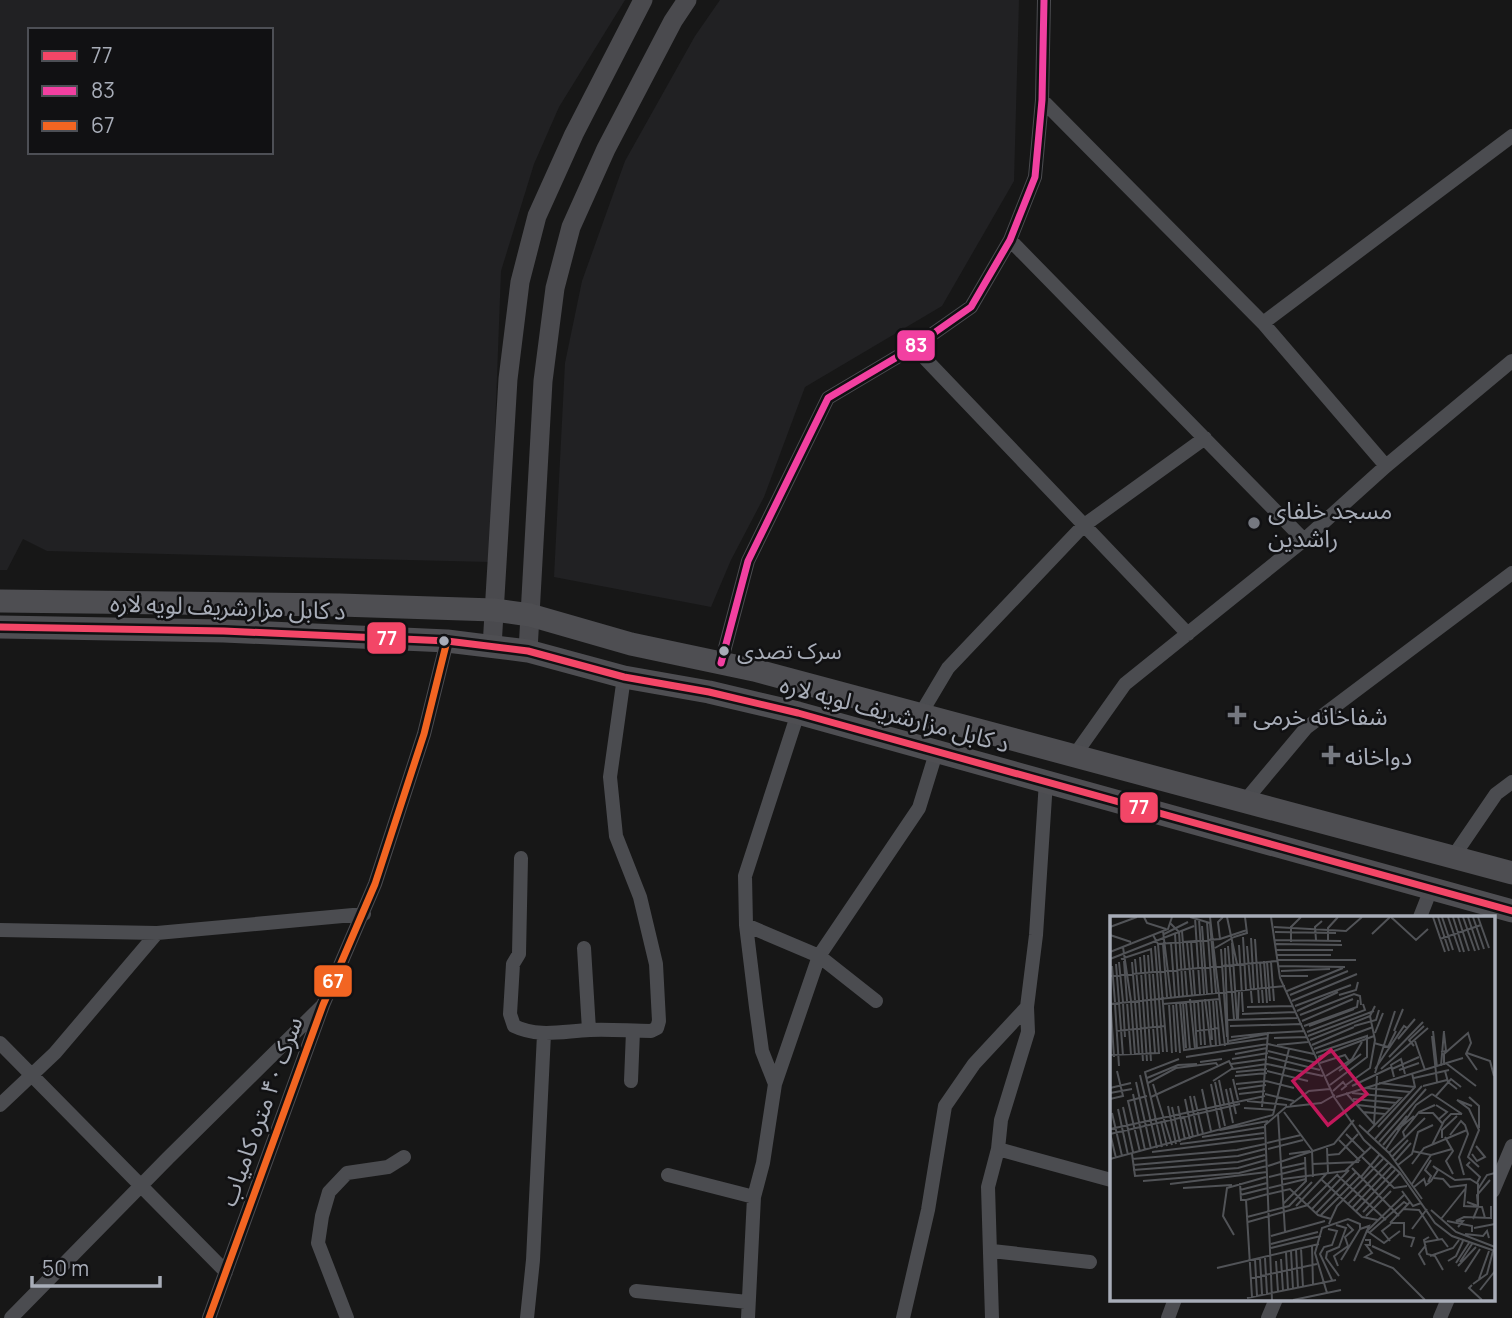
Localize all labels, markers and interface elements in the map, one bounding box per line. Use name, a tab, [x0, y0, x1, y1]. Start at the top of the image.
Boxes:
legend	[28, 28, 273, 154]
text: 77	[91, 41, 113, 69]
text: 83	[91, 76, 115, 104]
text: 67	[91, 111, 115, 139]
line badge: 83	[896, 329, 936, 362]
text: 83	[905, 332, 927, 358]
place label: مسجد خلفای راشدین	[1268, 493, 1392, 554]
marker: مسجد خلفای راشدین	[1246, 515, 1262, 531]
street label: د کابل مزارشریف لویه لاره	[110, 585, 346, 627]
line badge: 77	[366, 621, 407, 655]
text: 77	[377, 625, 397, 651]
unlabelled marker	[437, 634, 451, 648]
place label: سرک تصدی	[737, 636, 842, 666]
marker: سرک تصدی	[717, 644, 731, 658]
street label: د کابل مزارشریف لویه لاره	[777, 667, 1013, 759]
place label: شفاخانه خرمی	[1253, 699, 1388, 732]
marker: شفاخانه خرمی	[1227, 705, 1247, 725]
place label: دواخانه	[1345, 739, 1412, 772]
marker: دواخانه	[1323, 747, 1339, 763]
line badge: 77	[1119, 791, 1159, 824]
text: 77	[1129, 794, 1149, 820]
inset map	[1110, 916, 1494, 1300]
line badge: 67	[313, 964, 353, 998]
text: 67	[322, 968, 344, 994]
street label: سرک ۴۰ متره کامیاب	[210, 1012, 310, 1210]
scale bar	[32, 1244, 159, 1288]
text: 50 m	[42, 1254, 89, 1282]

